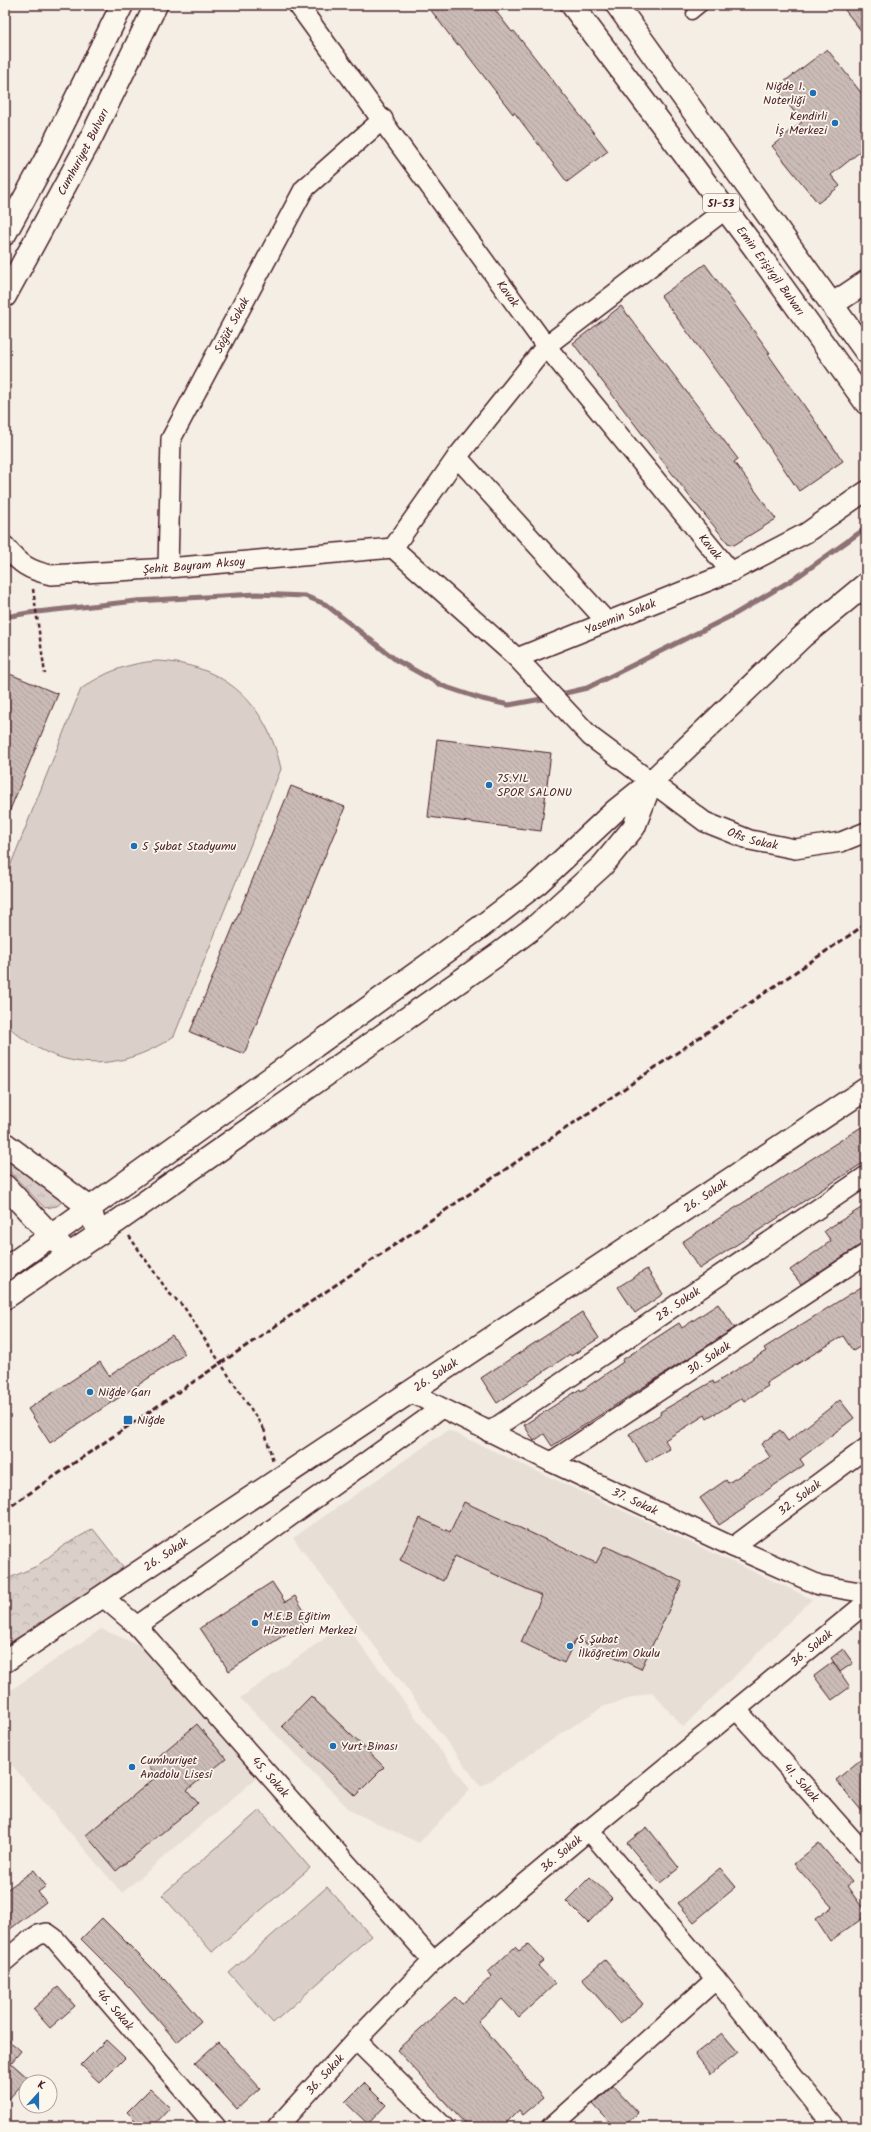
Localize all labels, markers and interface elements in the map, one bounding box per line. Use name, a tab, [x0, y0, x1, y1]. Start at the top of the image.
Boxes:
place label: Niğde 1. Noterliği	[763, 77, 806, 110]
marker: Niğde 1. Noterliği	[808, 88, 818, 98]
street label: Cumhuriyet Bulvarı	[52, 105, 114, 199]
place label: Kendirli İş Merkezi	[775, 107, 828, 140]
marker: Kendirli İş Merkezi	[830, 118, 840, 128]
road number: 51-53	[703, 194, 739, 212]
street label: Emin Erişirgil Bulvarı	[731, 222, 809, 320]
street label: Kavak	[491, 277, 524, 312]
street label: Söğüt Sokak	[209, 293, 255, 357]
street label: Kavak	[693, 530, 727, 565]
street label: Şehit Bayram Aksoy	[142, 552, 246, 579]
street label: Yasemin Sokak	[582, 594, 659, 640]
place label: 75.YIL SPOR SALONU	[497, 769, 572, 802]
marker: 75.YIL SPOR SALONU	[484, 780, 494, 790]
street label: Ofis Sokak	[724, 823, 780, 855]
place label: 5 Şubat Stadyumu	[142, 837, 236, 856]
marker: 5 Şubat Stadyumu	[129, 841, 139, 851]
street label: 26. Sokak	[680, 1174, 732, 1218]
street label: 28. Sokak	[652, 1282, 704, 1326]
street label: 30. Sokak	[683, 1337, 735, 1380]
street label: 26. Sokak	[410, 1353, 462, 1397]
place label: Niğde Garı	[98, 1383, 151, 1402]
marker: Niğde Garı	[85, 1387, 95, 1397]
place label: Niğde	[137, 1411, 166, 1430]
marker: Niğde	[122, 1414, 134, 1426]
street label: 32. Sokak	[774, 1475, 826, 1520]
street label: 37. Sokak	[609, 1483, 661, 1521]
street label: 26. Sokak	[140, 1533, 192, 1576]
place label: M.E.B Eğitim Hizmetleri Merkezi	[263, 1607, 358, 1640]
marker: M.E.B Eğitim Hizmetleri Merkezi	[250, 1618, 260, 1628]
street label: 36. Sokak	[786, 1625, 837, 1671]
place label: 5 Şubat İlköğretim Okulu	[578, 1630, 660, 1663]
marker: 5 Şubat İlköğretim Okulu	[565, 1641, 575, 1651]
place label: Yurt Binası	[341, 1737, 398, 1756]
marker: Yurt Binası	[328, 1741, 338, 1751]
place label: Cumhuriyet Anadolu Lisesi	[140, 1751, 213, 1784]
street label: 45. Sokak	[246, 1752, 294, 1802]
street label: 41. Sokak	[778, 1759, 824, 1807]
marker: Cumhuriyet Anadolu Lisesi	[127, 1762, 137, 1772]
street label: 36. Sokak	[536, 1830, 587, 1877]
street label: 46. Sokak	[91, 1985, 138, 2035]
street label: 36. Sokak	[301, 2050, 349, 2100]
north arrow	[18, 2074, 58, 2114]
text: K	[35, 2076, 48, 2095]

